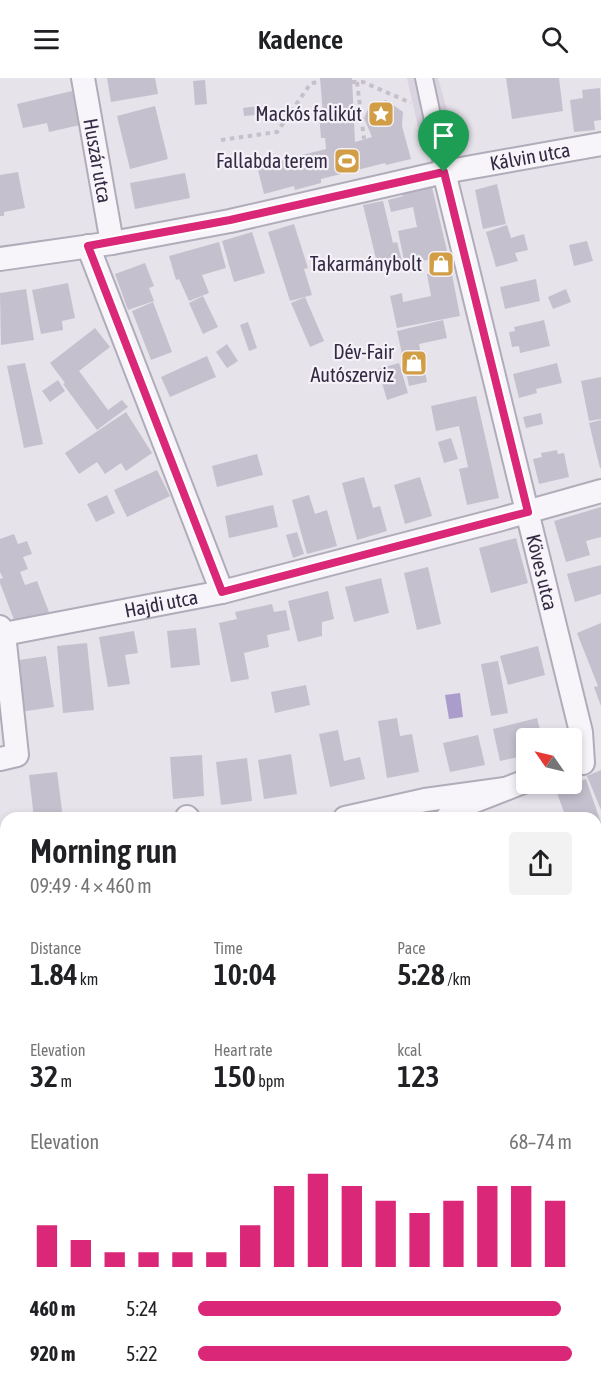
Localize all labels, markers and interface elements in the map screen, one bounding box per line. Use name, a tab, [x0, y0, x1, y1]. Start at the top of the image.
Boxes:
icon: menu	[30, 23, 63, 56]
icon: search	[538, 23, 571, 56]
text: Kadence	[258, 24, 343, 55]
place icon: Mackós falikút	[366, 99, 396, 129]
place label: Mackós falikút	[255, 102, 362, 125]
pin	[418, 110, 469, 172]
street label: Huszár utca	[79, 117, 117, 205]
icon: arrive	[427, 119, 460, 152]
street label: Kálvin utca	[488, 138, 572, 175]
sports icon: Fallabda terem	[332, 146, 362, 176]
place label: Fallabda terem	[216, 149, 328, 172]
shop icon: Takarmánybolt	[426, 249, 456, 279]
place label: Takarmánybolt	[310, 252, 422, 275]
place label: Dév-Fair Autószerviz	[311, 340, 395, 386]
shop icon: Dév-Fair Autószerviz	[399, 348, 429, 378]
street label: Köves utca	[522, 532, 563, 612]
street label: Hajdi utca	[122, 585, 200, 622]
north arrow	[516, 728, 582, 794]
map controls	[516, 728, 582, 794]
text: Morning run	[30, 832, 177, 870]
button: share	[509, 832, 572, 895]
text: 09:49 · 4 × 460 m	[30, 874, 152, 897]
text: Distance	[30, 939, 81, 957]
text: Time	[214, 939, 243, 957]
text: Pace	[397, 939, 425, 957]
text: 1.84	[30, 957, 78, 991]
text: 10:04	[214, 957, 277, 991]
text: 5:28	[397, 957, 445, 991]
text: km	[78, 970, 98, 988]
text: /km	[445, 970, 471, 988]
text: Elevation	[30, 1041, 85, 1059]
text: Heart rate	[214, 1041, 273, 1059]
text: kcal	[397, 1041, 422, 1059]
text: 32	[30, 1059, 58, 1093]
text: 150	[214, 1059, 256, 1093]
text: 123	[397, 1059, 440, 1093]
text: m	[58, 1072, 72, 1090]
text: bpm	[256, 1072, 285, 1090]
text: Elevation	[30, 1130, 99, 1153]
text: 68–74 m	[509, 1130, 572, 1153]
text: 460 m	[30, 1297, 75, 1320]
text: 5:24	[126, 1297, 158, 1320]
text: 920 m	[30, 1342, 75, 1365]
text: 5:22	[126, 1342, 158, 1365]

